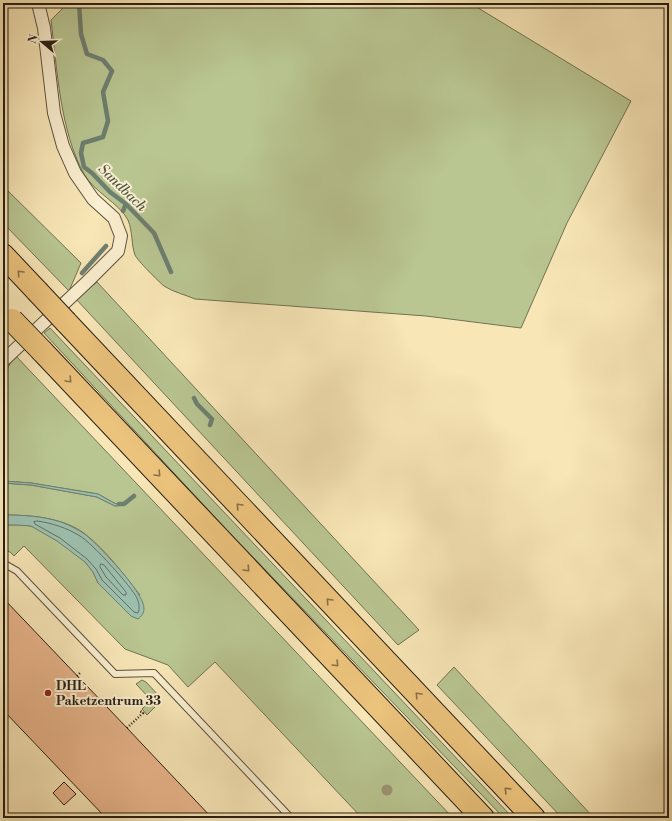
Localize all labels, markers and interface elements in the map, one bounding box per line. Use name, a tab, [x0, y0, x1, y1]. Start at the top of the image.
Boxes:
north arrow	[22, 22, 62, 62]
text: N	[25, 32, 42, 45]
water label: Sandbach	[94, 160, 150, 216]
one-way arrow	[17, 270, 25, 278]
one-way arrow	[64, 375, 72, 383]
one-way arrow	[153, 469, 161, 477]
one-way arrow	[237, 503, 244, 511]
one-way arrow	[242, 564, 250, 572]
one-way arrow	[326, 598, 333, 605]
one-way arrow	[331, 659, 339, 667]
place label: DHL Paketzentrum 33	[56, 678, 161, 709]
marker: DHL Paketzentrum 33	[43, 688, 53, 698]
one-way arrow	[415, 693, 422, 700]
one-way arrow	[504, 787, 512, 795]

